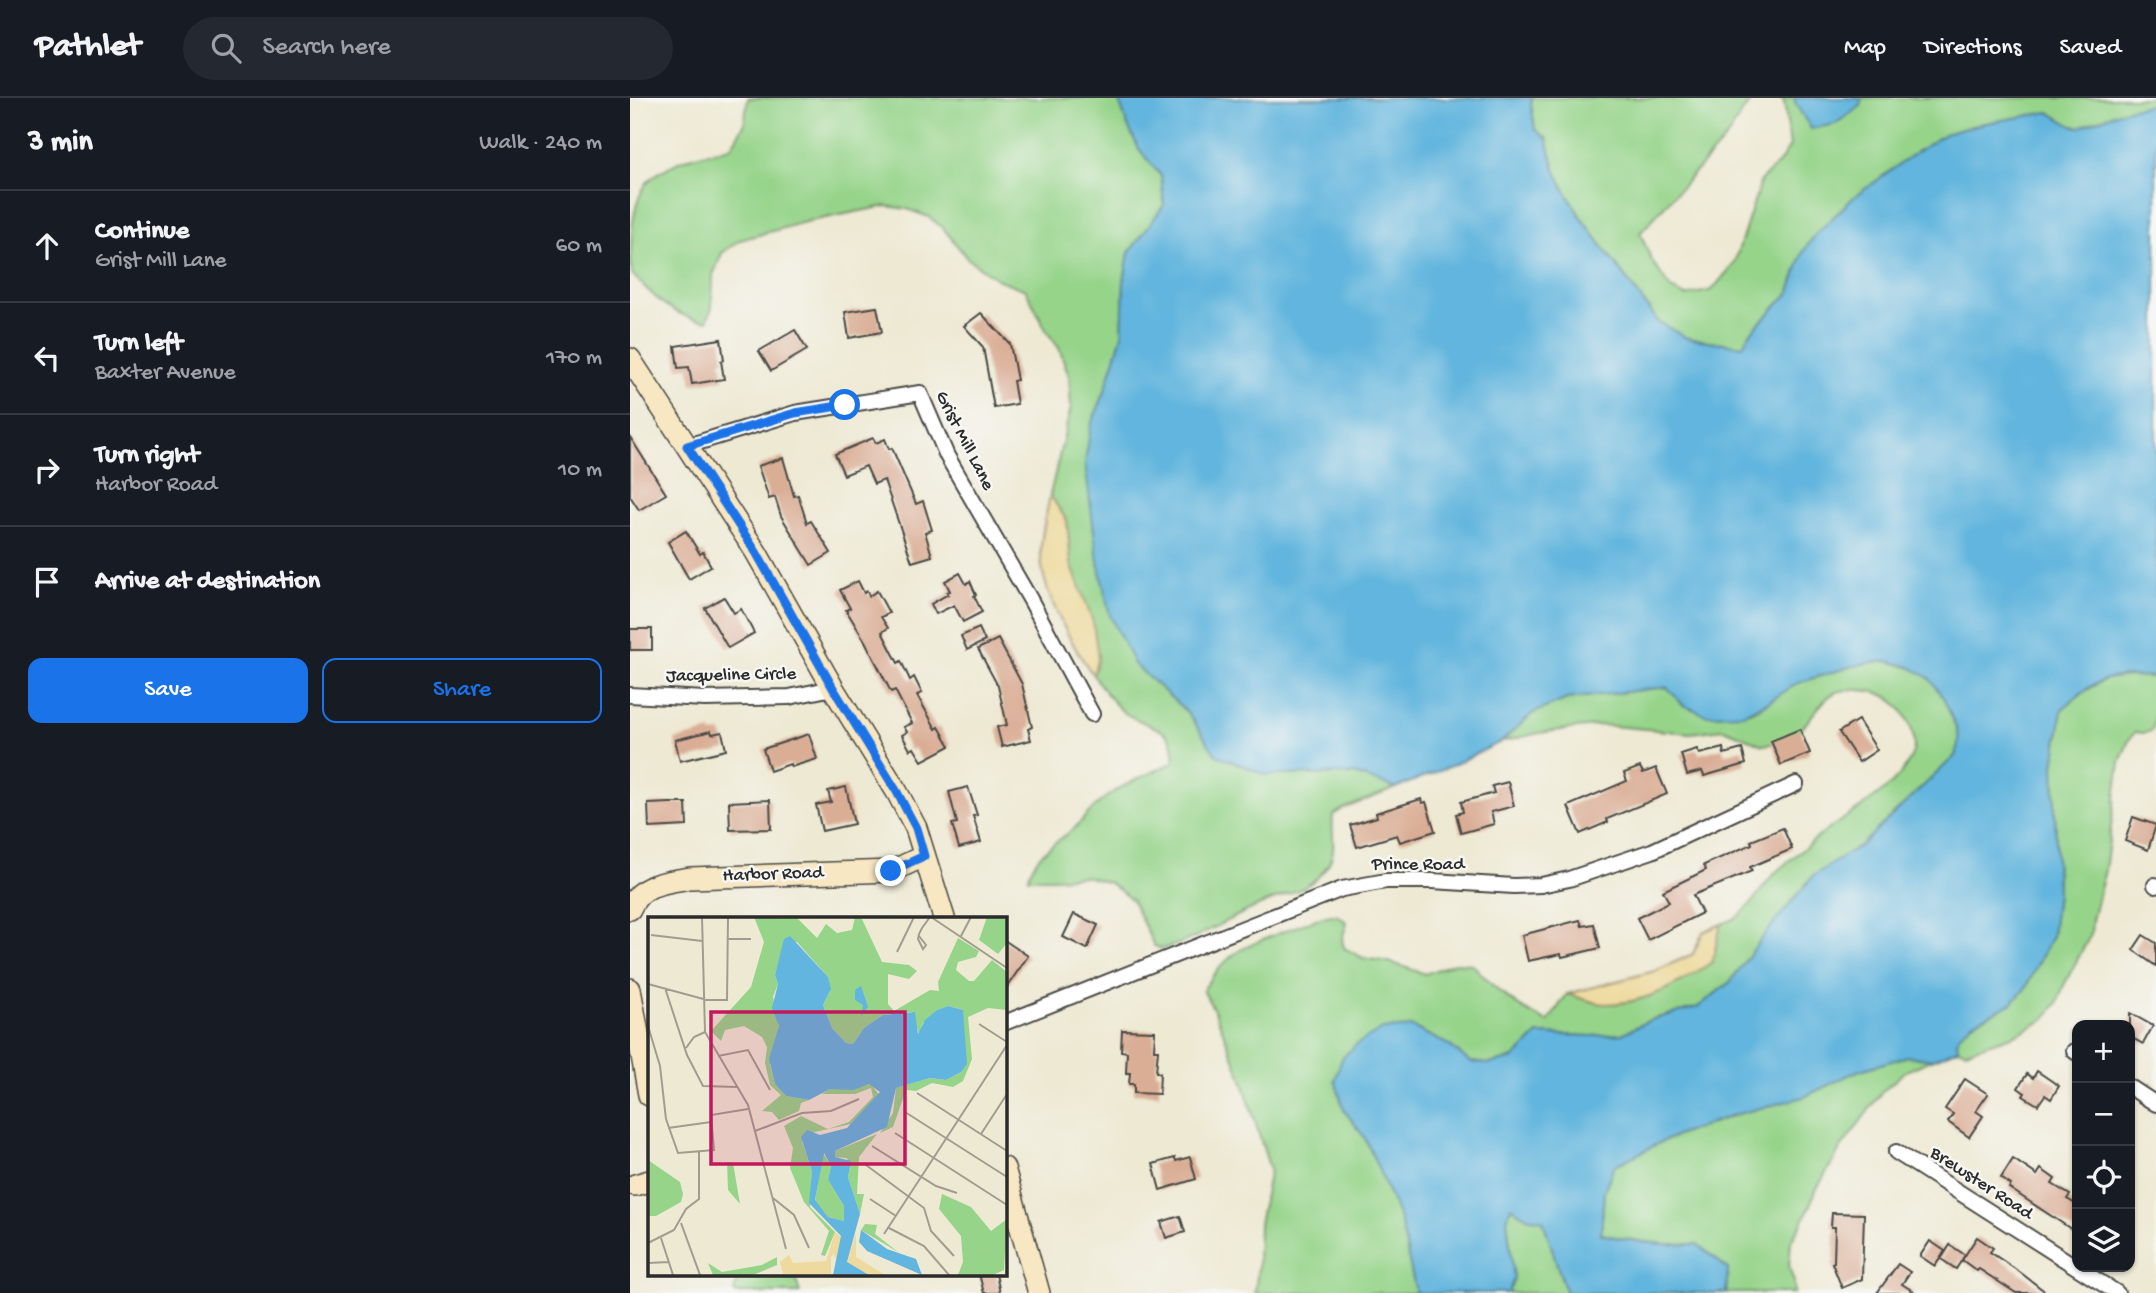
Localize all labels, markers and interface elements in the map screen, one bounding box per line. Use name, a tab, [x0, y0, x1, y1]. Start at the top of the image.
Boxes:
search box	[183, 17, 673, 80]
text: Pathlet	[35, 29, 141, 67]
icon: search	[207, 29, 245, 67]
text: Search here	[263, 33, 391, 64]
text: Map	[1844, 34, 1886, 63]
text: Directions	[1924, 34, 2022, 63]
text: Saved	[2060, 34, 2121, 63]
text: 3 min	[28, 126, 93, 161]
text: Walk · 240 m	[479, 130, 602, 157]
text: Continue	[95, 217, 189, 248]
icon: ahead	[28, 227, 66, 265]
text: 60 m	[556, 233, 602, 260]
text: Grist Mill Lane	[95, 248, 226, 275]
text: Turn left	[95, 329, 183, 360]
icon: left	[28, 339, 66, 377]
text: 170 m	[546, 345, 602, 372]
text: Baxter Avenue	[95, 360, 236, 387]
street label: Grist Mill Lane	[929, 387, 999, 495]
route start	[829, 389, 860, 420]
text: Turn right	[95, 441, 199, 472]
icon: right	[28, 451, 66, 489]
text: 10 m	[558, 457, 602, 484]
text: Harbor Road	[95, 472, 217, 499]
icon: arrive	[28, 563, 66, 601]
text: Arrive at destination	[95, 567, 320, 598]
button: Save	[28, 658, 308, 723]
button: Share	[322, 658, 602, 723]
street label: Jacqueline Circle	[666, 663, 797, 689]
street label: Prince Road	[1371, 854, 1466, 877]
route end	[875, 855, 906, 886]
street label: Harbor Road	[722, 862, 826, 888]
inset map	[648, 917, 1006, 1276]
map controls	[2072, 1020, 2135, 1272]
button: +	[2072, 1020, 2135, 1083]
button: −	[2072, 1083, 2135, 1146]
street label: Brewster Road	[1924, 1142, 2038, 1227]
button: locate	[2072, 1146, 2135, 1209]
button: layers	[2072, 1209, 2135, 1272]

